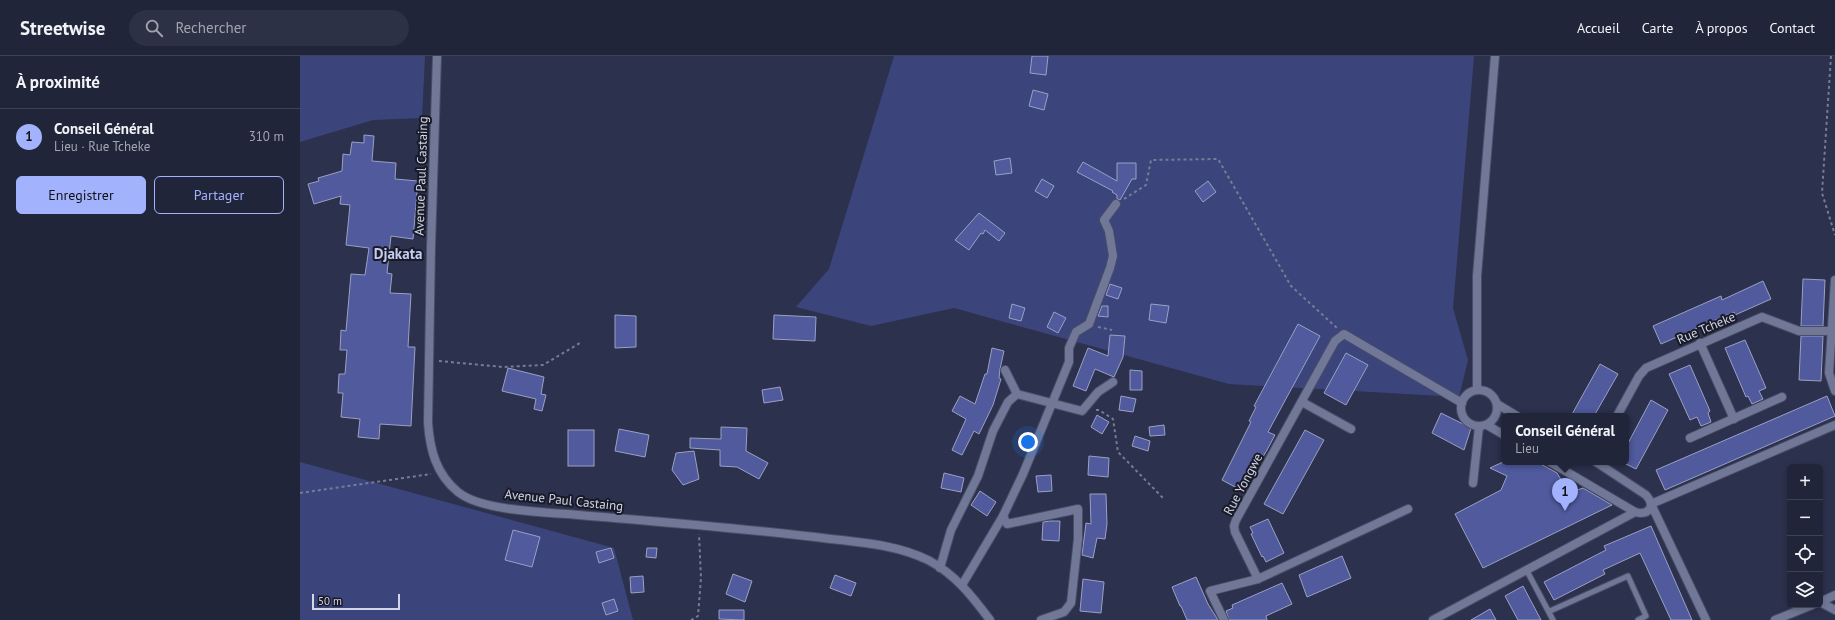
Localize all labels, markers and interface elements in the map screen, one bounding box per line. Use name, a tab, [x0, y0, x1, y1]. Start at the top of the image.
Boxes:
search box	[129, 10, 409, 46]
text: Streetwise	[20, 16, 105, 40]
icon: search	[143, 17, 165, 39]
text: Rechercher	[175, 18, 246, 37]
text: Accueil	[1577, 19, 1620, 37]
text: Carte	[1642, 19, 1673, 37]
text: À propos	[1695, 19, 1748, 37]
text: Contact	[1770, 19, 1815, 37]
text: À proximité	[16, 71, 100, 93]
street label: Avenue Paul Castaing	[410, 116, 432, 236]
text: Conseil Général	[54, 119, 154, 138]
text: 1	[25, 128, 33, 145]
text: 310 m	[249, 128, 284, 145]
text: Lieu · Rue Tcheke	[54, 138, 150, 155]
button: Enregistrer	[16, 176, 146, 214]
button: Partager	[154, 176, 284, 214]
district label: Djakata	[374, 244, 422, 263]
street label: Rue Tcheke	[1674, 308, 1738, 348]
popup	[1501, 413, 1629, 465]
text: Conseil Général	[1515, 421, 1615, 440]
your location	[1018, 432, 1038, 452]
text: Lieu	[1515, 440, 1539, 457]
street label: Rue Yongwe	[1220, 450, 1266, 518]
map controls	[1787, 464, 1823, 608]
button: +	[1787, 464, 1823, 500]
pin: 1	[1552, 478, 1578, 511]
street label: Avenue Paul Castaing	[504, 485, 624, 515]
button: −	[1787, 500, 1823, 536]
button: locate	[1787, 536, 1823, 572]
button: layers	[1787, 572, 1823, 608]
scale bar	[312, 592, 400, 611]
text: 50 m	[318, 594, 342, 608]

